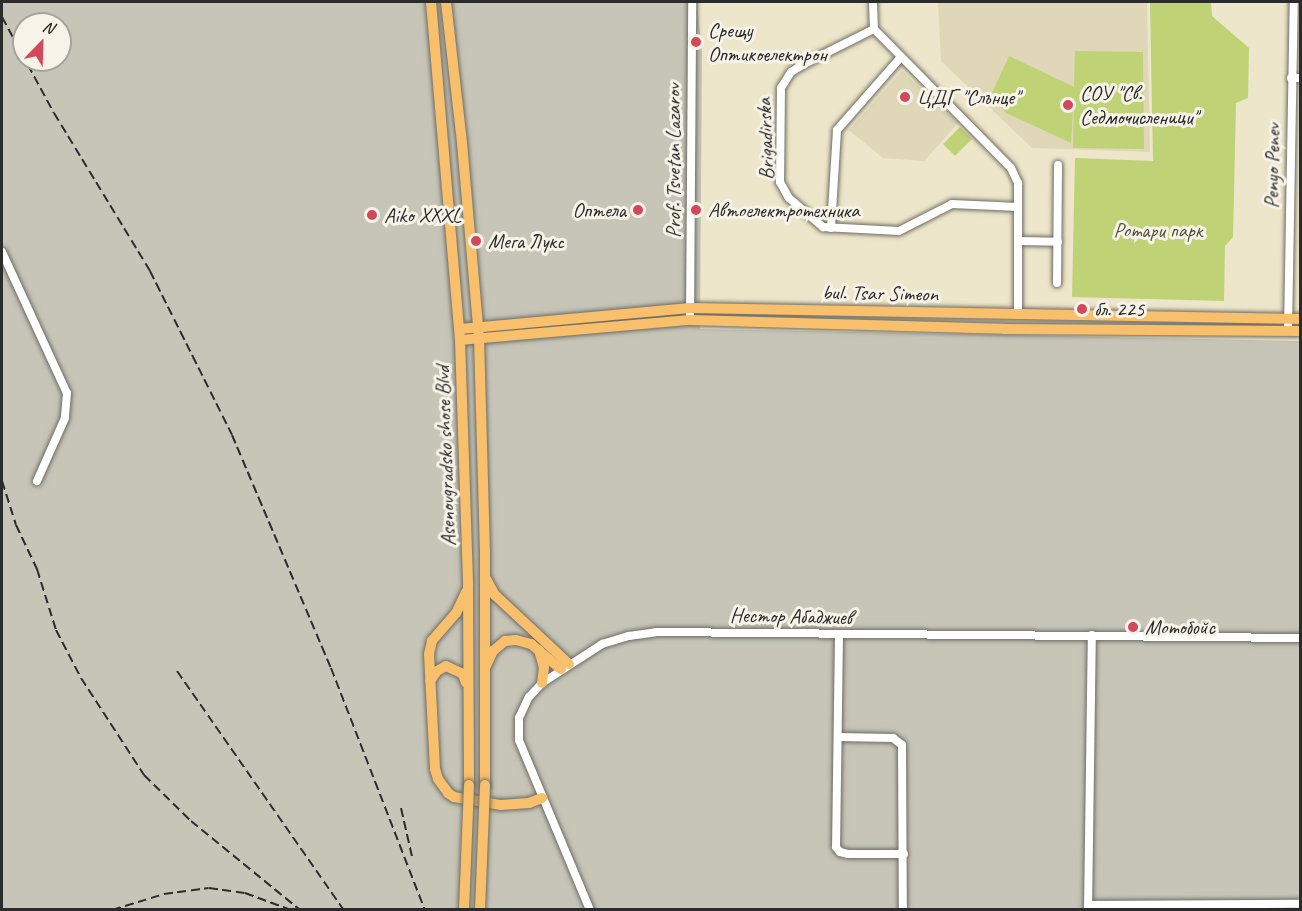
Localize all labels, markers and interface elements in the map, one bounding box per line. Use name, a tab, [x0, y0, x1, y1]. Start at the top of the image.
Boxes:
north arrow	[12, 12, 72, 72]
text: N	[40, 16, 57, 38]
place label: Срещу Оптикоелектрон	[708, 17, 827, 67]
marker: Срещу Оптикоелектрон	[689, 35, 703, 49]
place label: СОУ "Св. Седмочисленици"	[1080, 80, 1197, 130]
street label: Prof. Tsvetan Lazarov	[660, 84, 686, 238]
place label: ЦДГ "Слънце"	[917, 84, 1019, 110]
marker: ЦДГ "Слънце"	[898, 90, 912, 104]
street label: Brigadirska	[751, 98, 779, 180]
marker: СОУ "Св. Седмочисленици"	[1061, 98, 1075, 112]
street label: Penyo Penev	[1259, 123, 1285, 209]
place label: Оптела	[573, 197, 626, 223]
place label: Автоелектротехника	[708, 197, 859, 223]
place label: Aiko XXXL	[384, 202, 461, 228]
marker: Оптела	[631, 203, 645, 217]
marker: Автоелектротехника	[689, 203, 703, 217]
marker: Aiko XXXL	[365, 208, 379, 222]
park label: Ротари парк	[1113, 217, 1203, 243]
place label: Мега Лукс	[488, 228, 564, 254]
marker: Мега Лукс	[469, 234, 483, 248]
street label: bul. Tsar Simeon	[822, 279, 938, 307]
place label: бл. 225	[1094, 296, 1144, 322]
marker: бл. 225	[1075, 302, 1089, 316]
street label: Asenovgradsko shose Blvd	[429, 365, 461, 547]
street label: Нестор Абаджиев	[729, 602, 853, 630]
place label: Мотобойс	[1145, 614, 1215, 640]
marker: Мотобойс	[1126, 620, 1140, 634]

